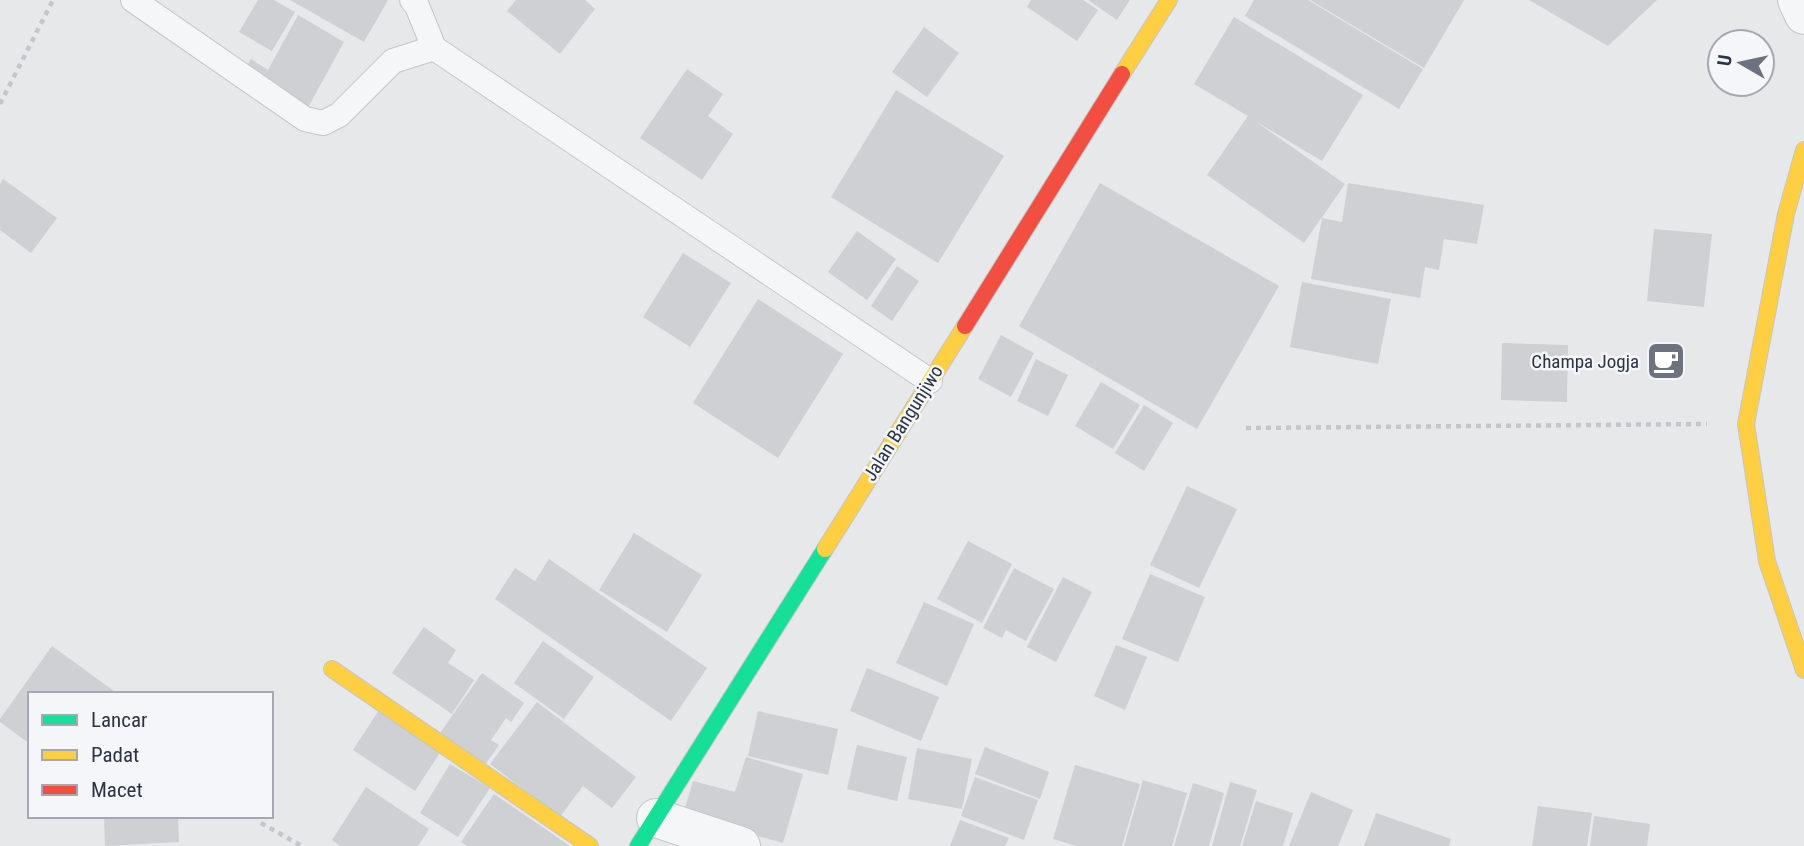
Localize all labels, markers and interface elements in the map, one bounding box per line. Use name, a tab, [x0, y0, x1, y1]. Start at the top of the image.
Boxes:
north arrow	[1706, 28, 1776, 98]
text: U	[1712, 53, 1737, 68]
cafe icon: Champa Jogja	[1645, 340, 1687, 382]
place label: Champa Jogja	[1531, 350, 1639, 373]
street label: Jalan Bangunjiwo	[858, 361, 948, 485]
legend	[28, 692, 273, 818]
text: Lancar	[91, 708, 147, 732]
text: Padat	[91, 743, 139, 767]
text: Macet	[91, 778, 143, 802]

